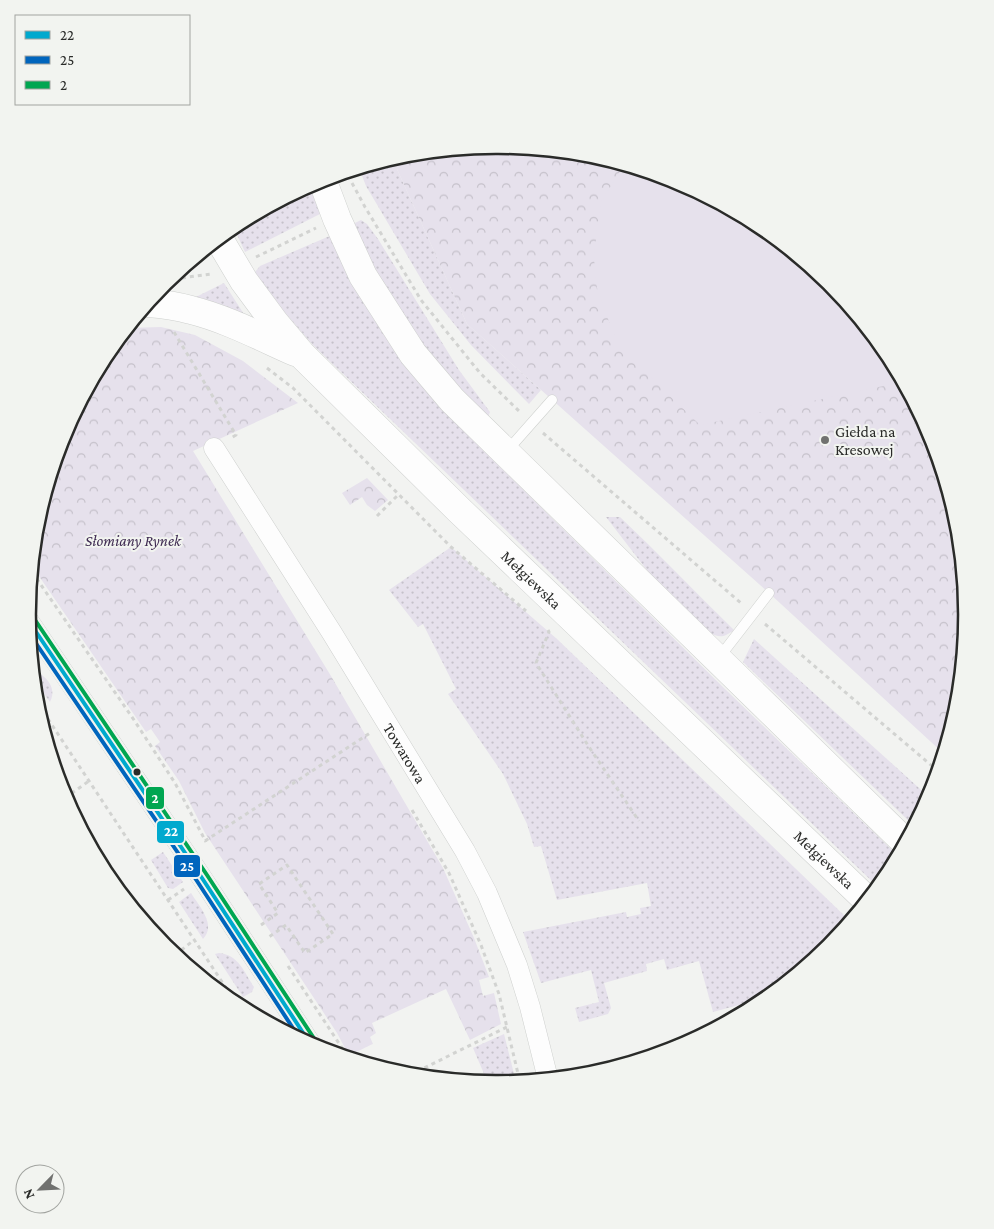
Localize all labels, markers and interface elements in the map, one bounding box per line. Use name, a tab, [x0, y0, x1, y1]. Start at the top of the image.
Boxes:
legend	[15, 15, 190, 105]
text: 22	[60, 27, 74, 43]
text: 25	[60, 52, 74, 68]
text: 2	[60, 77, 67, 93]
place label: Giełda na Kresowej	[835, 423, 896, 459]
marker: Giełda na Kresowej	[819, 434, 831, 446]
park label: Słomiany Rynek	[85, 532, 182, 550]
street label: Mełgiewska	[498, 547, 565, 613]
street label: Towarowa	[380, 720, 430, 787]
unlabelled marker	[132, 767, 142, 777]
line badge: 2	[145, 786, 165, 810]
text: 2	[151, 790, 159, 806]
line badge: 22	[156, 820, 185, 844]
text: 22	[164, 823, 178, 839]
street label: Mełgiewska	[791, 827, 858, 893]
line badge: 25	[173, 854, 201, 878]
text: 25	[180, 858, 194, 874]
north arrow	[15, 1164, 65, 1214]
text: N	[19, 1186, 37, 1202]

